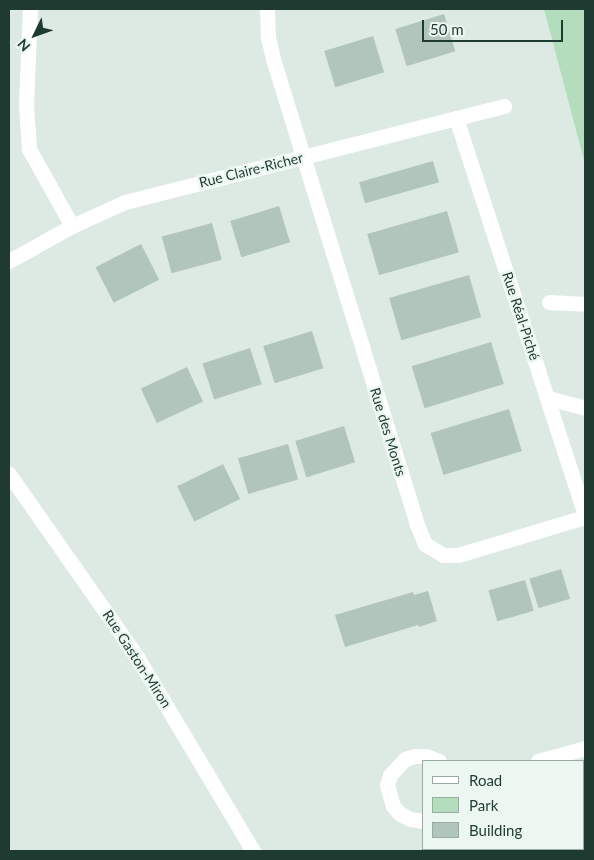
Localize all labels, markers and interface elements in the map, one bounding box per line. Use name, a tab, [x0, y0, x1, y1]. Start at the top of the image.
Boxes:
north arrow	[10, 10, 60, 60]
scale bar	[424, 10, 565, 42]
text: 50 m	[430, 20, 464, 38]
text: N	[14, 36, 33, 55]
street label: Rue Claire-Richer	[197, 149, 305, 191]
street label: Rue Réal-Piché	[499, 270, 543, 362]
street label: Rue des Monts	[367, 386, 409, 478]
street label: Rue Gaston-Miron	[99, 607, 175, 711]
legend	[422, 760, 584, 850]
text: Road	[469, 771, 502, 789]
text: Park	[469, 796, 498, 814]
text: Building	[469, 821, 522, 839]

